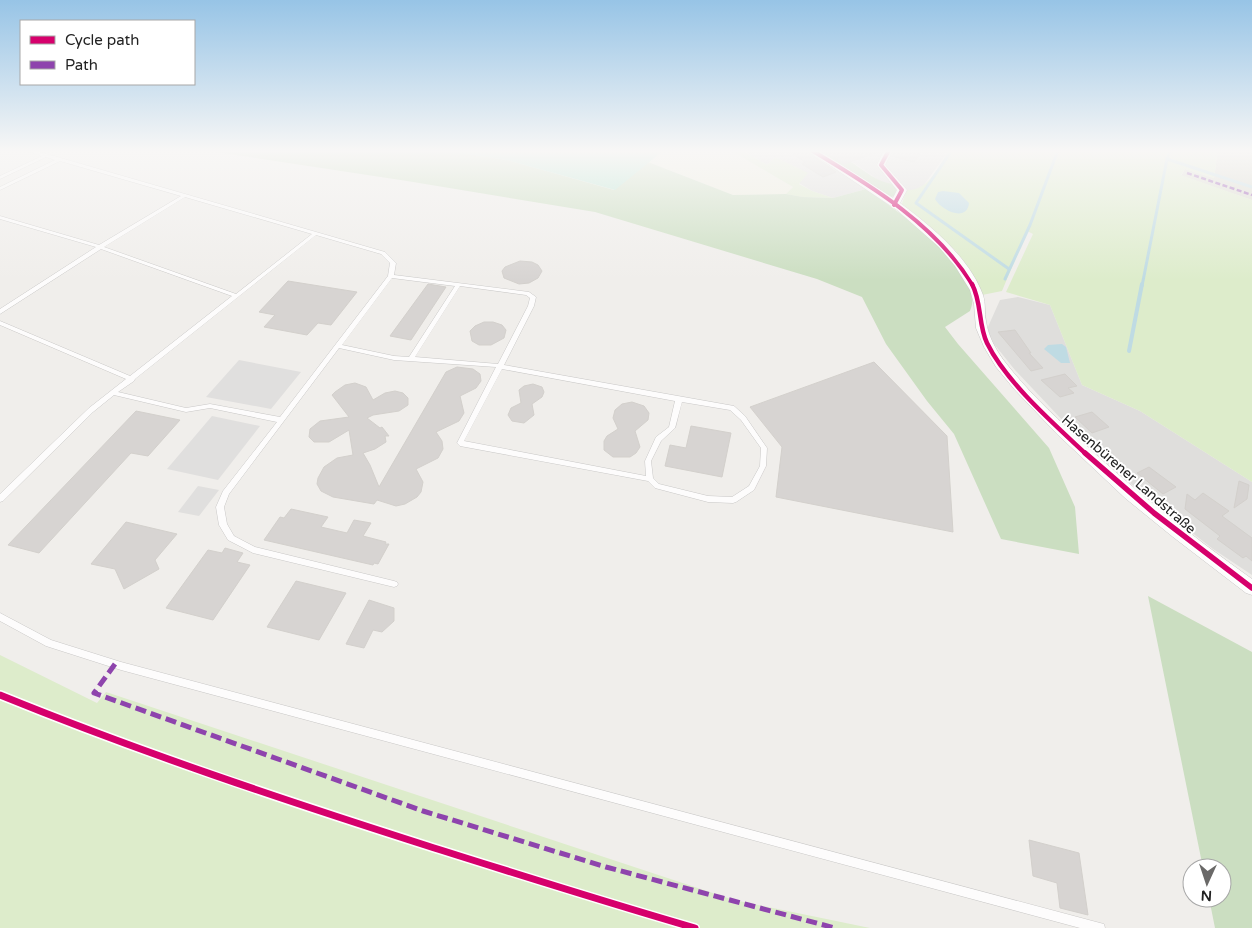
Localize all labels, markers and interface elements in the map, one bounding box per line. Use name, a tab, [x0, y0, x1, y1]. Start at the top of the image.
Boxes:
legend	[20, 20, 195, 85]
text: Cycle path	[65, 31, 139, 49]
text: Path	[65, 56, 98, 74]
street label: Hasenbürener Landstraße	[1058, 411, 1199, 537]
north arrow	[1182, 858, 1232, 908]
text: N	[1200, 887, 1212, 904]

